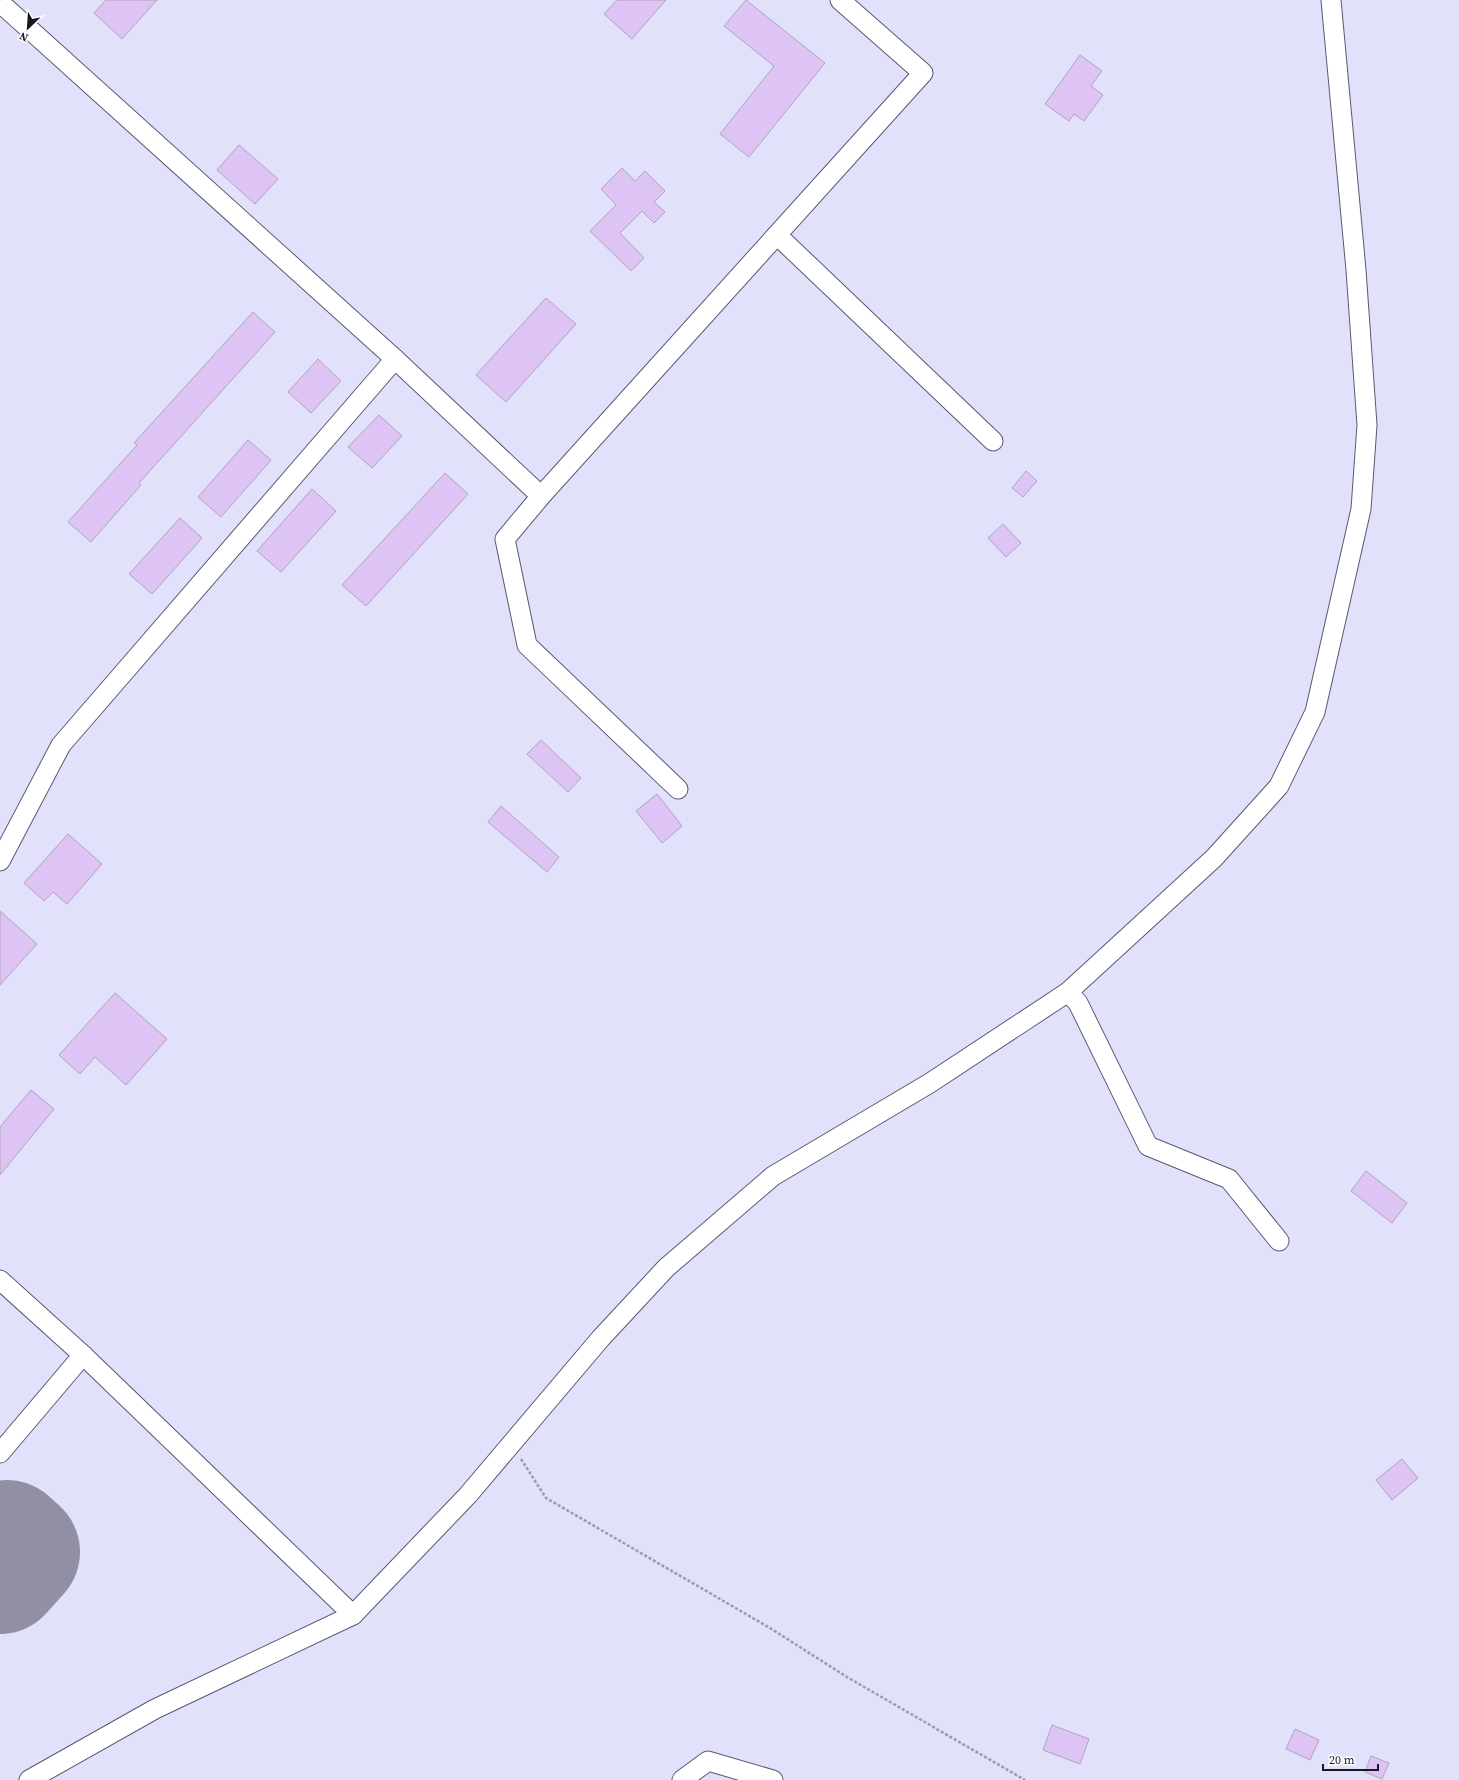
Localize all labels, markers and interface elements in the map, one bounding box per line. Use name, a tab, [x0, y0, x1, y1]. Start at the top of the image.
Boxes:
north arrow	[8, 8, 48, 48]
text: N	[17, 28, 31, 45]
scale bar	[1323, 1746, 1378, 1772]
text: 20 m	[1329, 1752, 1355, 1768]

